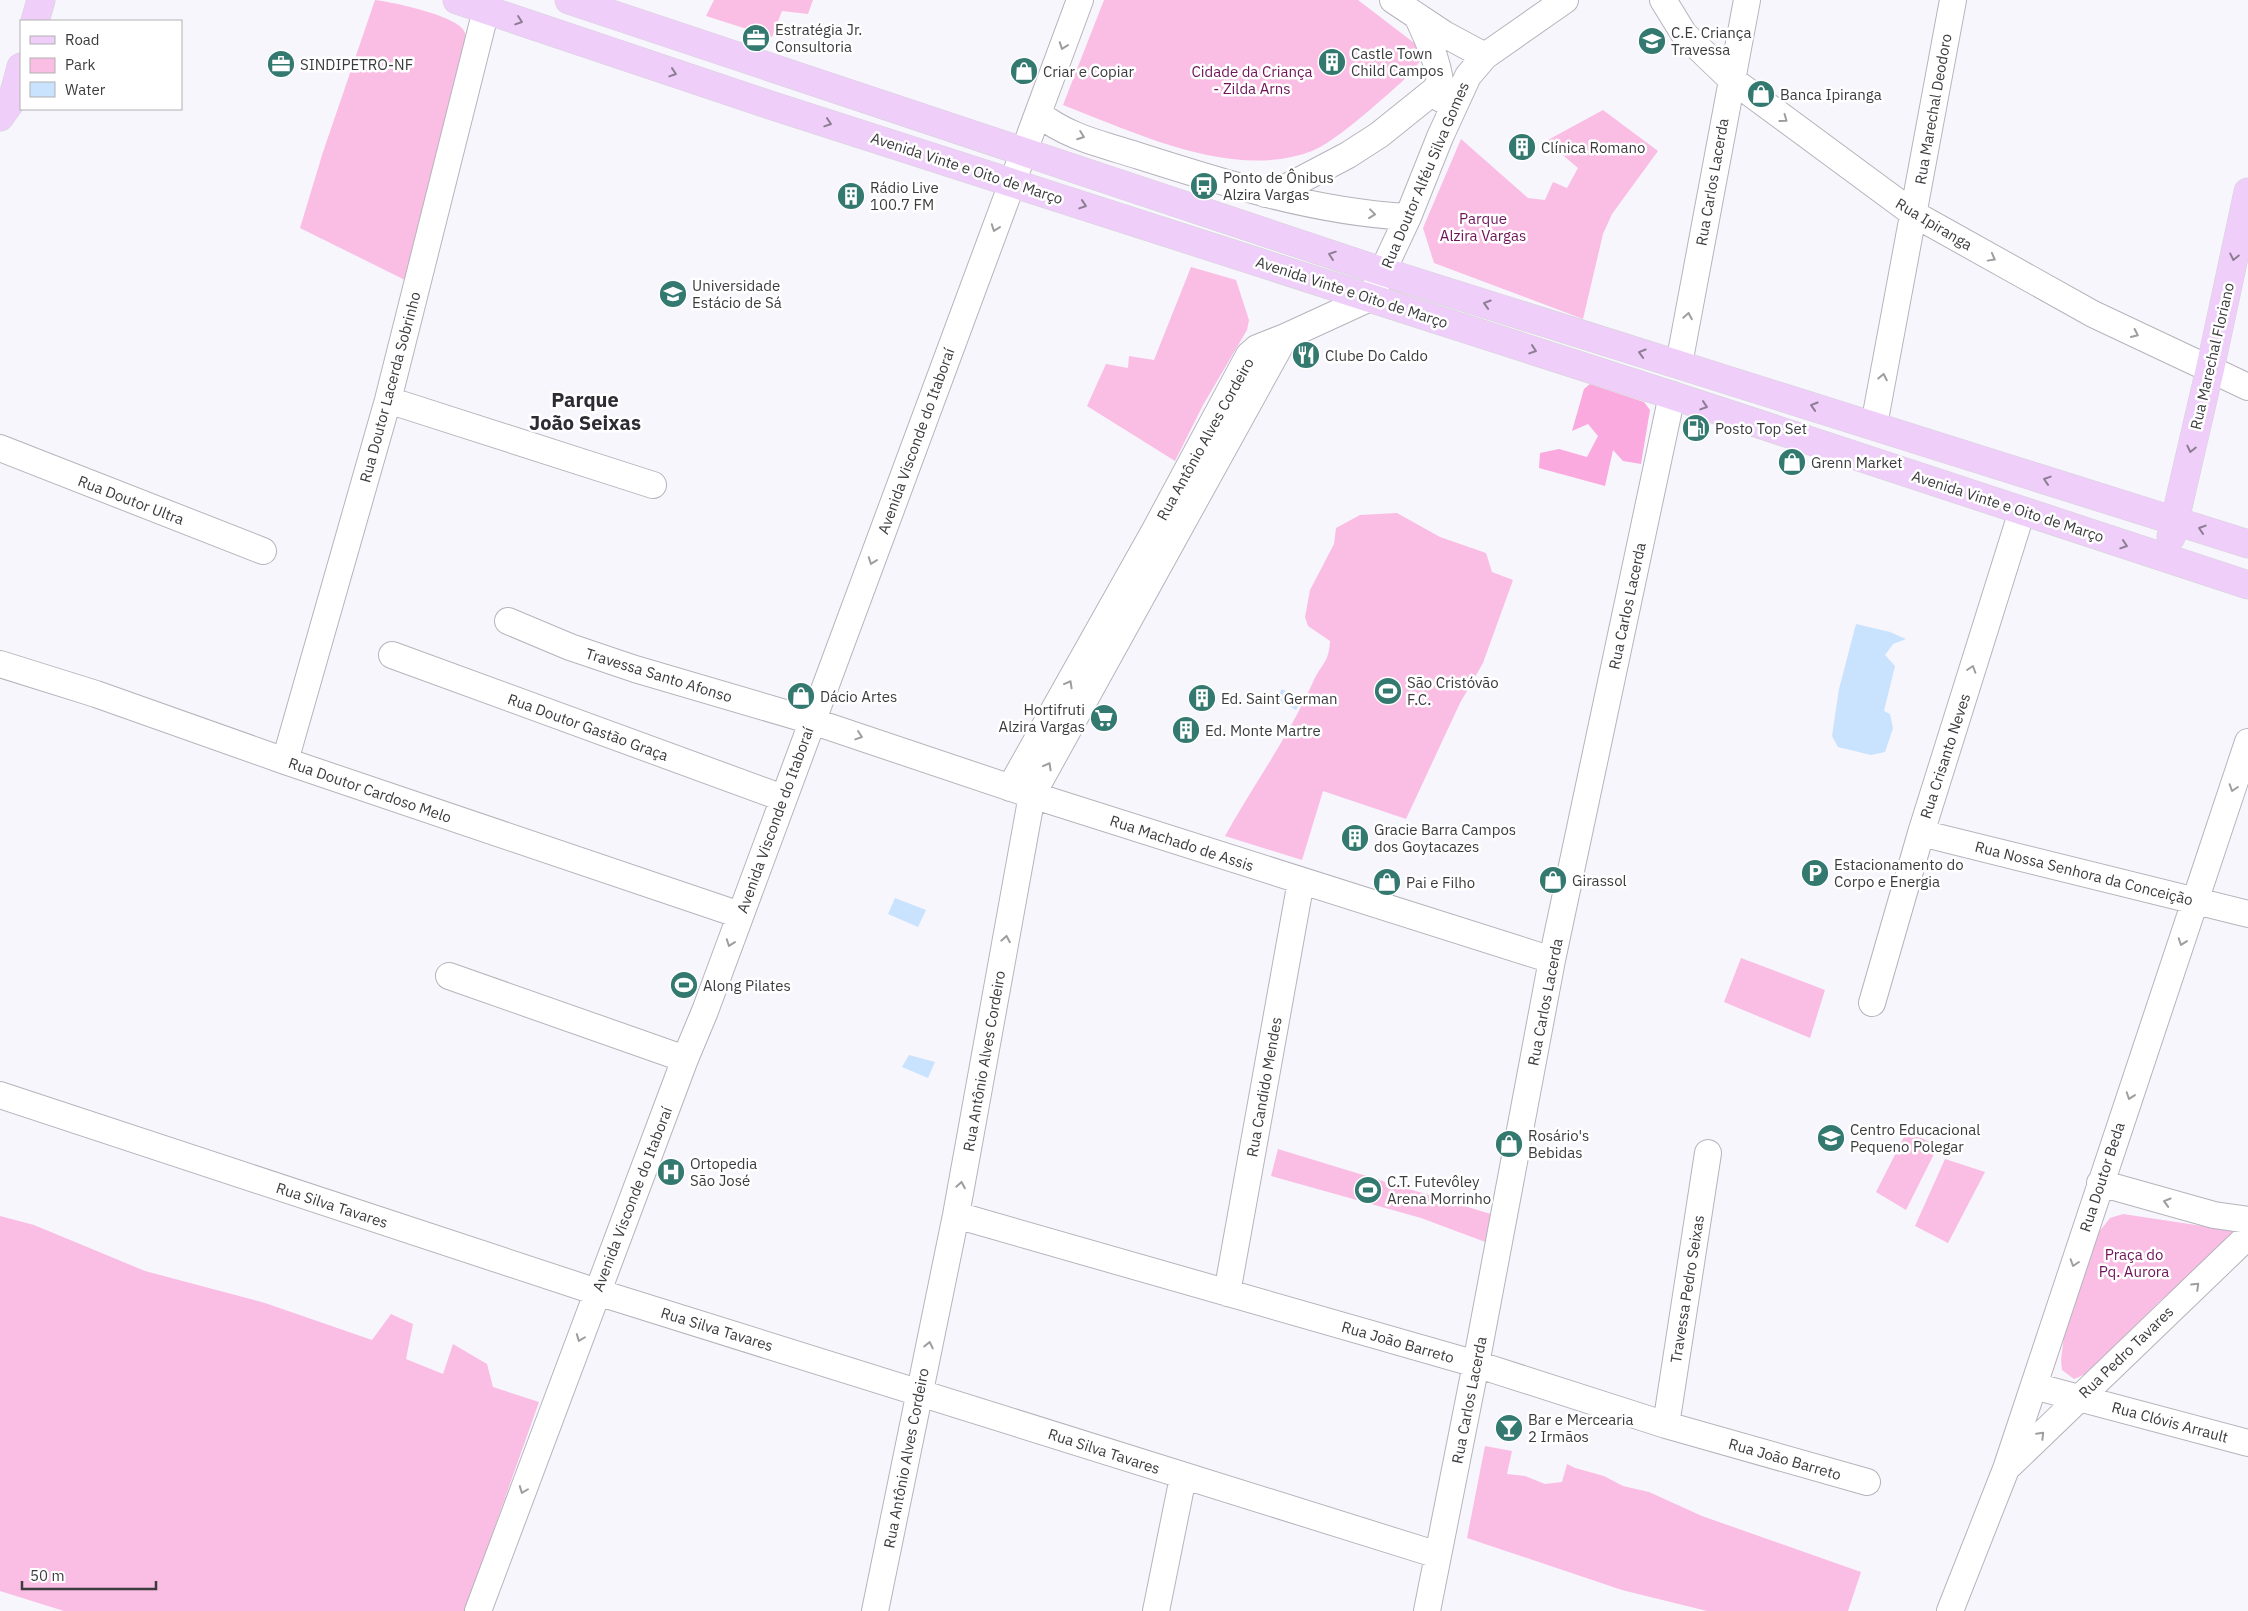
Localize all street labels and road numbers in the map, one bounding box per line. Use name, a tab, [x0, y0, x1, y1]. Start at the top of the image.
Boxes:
street label: Rua Marechal Deodoro	[1910, 32, 1956, 186]
street label: Rua Doutor Alféu Silva Gomes	[1377, 79, 1473, 271]
street label: Rua Carlos Lacerda	[1691, 117, 1733, 247]
street label: Avenida Vinte e Oito de Março	[868, 128, 1066, 208]
street label: Rua Ipiranga	[1892, 194, 1976, 254]
street label: Avenida Vinte e Oito de Março	[1253, 252, 1451, 332]
street label: Rua Marechal Floriano	[2186, 281, 2238, 431]
street label: Rua Doutor Lacerda Sobrinho	[355, 290, 425, 484]
street label: Avenida Visconde do Itaboraí	[873, 345, 959, 537]
street label: Rua Antônio Alves Cordeiro	[1152, 354, 1258, 524]
street label: Avenida Vinte e Oito de Março	[1909, 466, 2107, 546]
street label: Rua Doutor Ultra	[75, 471, 187, 529]
street label: Rua Carlos Lacerda	[1604, 541, 1650, 671]
street label: Travessa Santo Afonso	[583, 644, 735, 706]
street label: Rua Doutor Gastão Graça	[505, 689, 671, 765]
street label: Rua Crisanto Neves	[1916, 691, 1974, 821]
street label: Avenida Visconde do Itaboraí	[732, 724, 818, 916]
street label: Rua Doutor Cardoso Melo	[286, 753, 454, 827]
street label: Rua Machado de Assis	[1108, 811, 1256, 875]
street label: Rua Nossa Senhora da Conceição	[1973, 837, 2195, 909]
street label: Rua Carlos Lacerda	[1523, 937, 1567, 1067]
street label: Rua Antônio Alves Cordeiro	[959, 969, 1009, 1153]
street label: Rua Candido Mendes	[1242, 1016, 1286, 1158]
street label: Avenida Visconde do Itaboraí	[588, 1104, 676, 1294]
street label: Rua Doutor Beda	[2075, 1120, 2129, 1234]
street label: Rua Silva Tavares	[274, 1178, 390, 1232]
street label: Travessa Pedro Seixas	[1666, 1214, 1708, 1364]
street label: Rua Pedro Tavares	[2075, 1302, 2177, 1402]
street label: Rua Silva Tavares	[659, 1303, 775, 1355]
street label: Rua João Barreto	[1340, 1317, 1456, 1367]
street label: Rua Carlos Lacerda	[1447, 1335, 1491, 1465]
street label: Rua Antônio Alves Cordeiro	[879, 1366, 933, 1550]
street label: Rua Clóvis Arrault	[2110, 1397, 2230, 1447]
street label: Rua Silva Tavares	[1046, 1424, 1162, 1478]
street label: Rua João Barreto	[1727, 1434, 1843, 1484]

